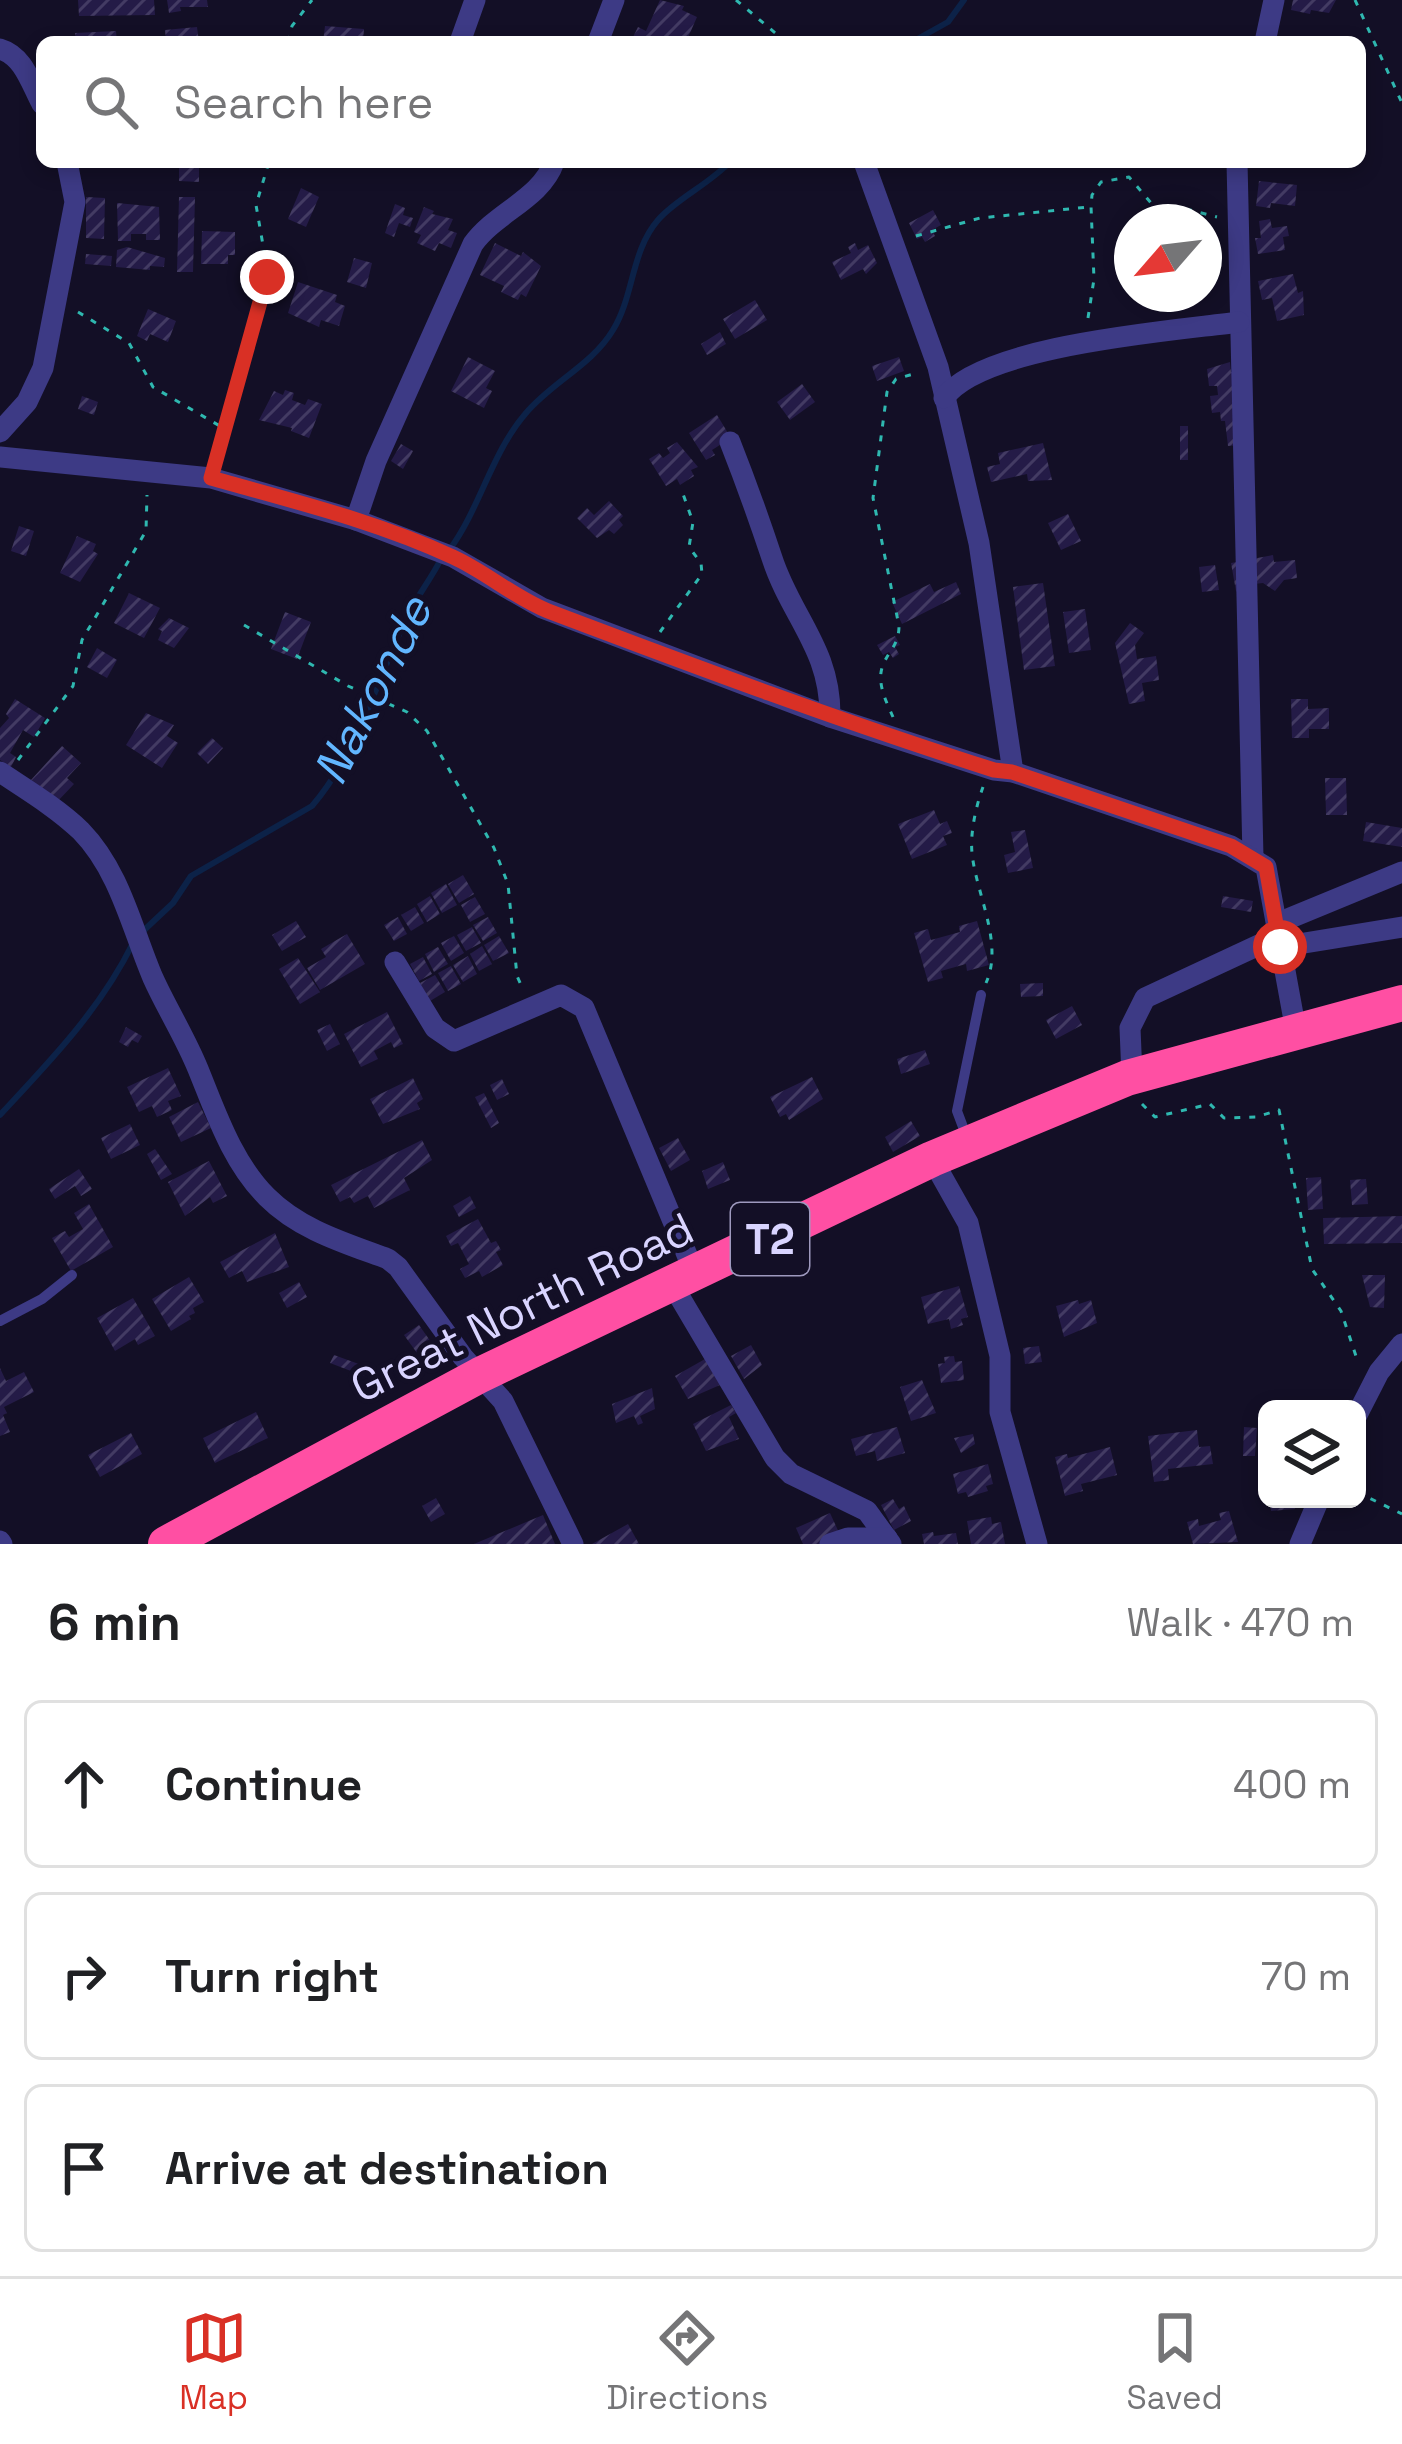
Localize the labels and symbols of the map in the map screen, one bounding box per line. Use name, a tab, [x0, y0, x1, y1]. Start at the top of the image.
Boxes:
north arrow	[1114, 204, 1222, 312]
route end	[240, 250, 294, 304]
water label: Nakonde	[299, 585, 446, 794]
route start	[1253, 920, 1307, 974]
street label: Great North Road	[342, 1200, 703, 1415]
road number: T2	[731, 1203, 809, 1275]

